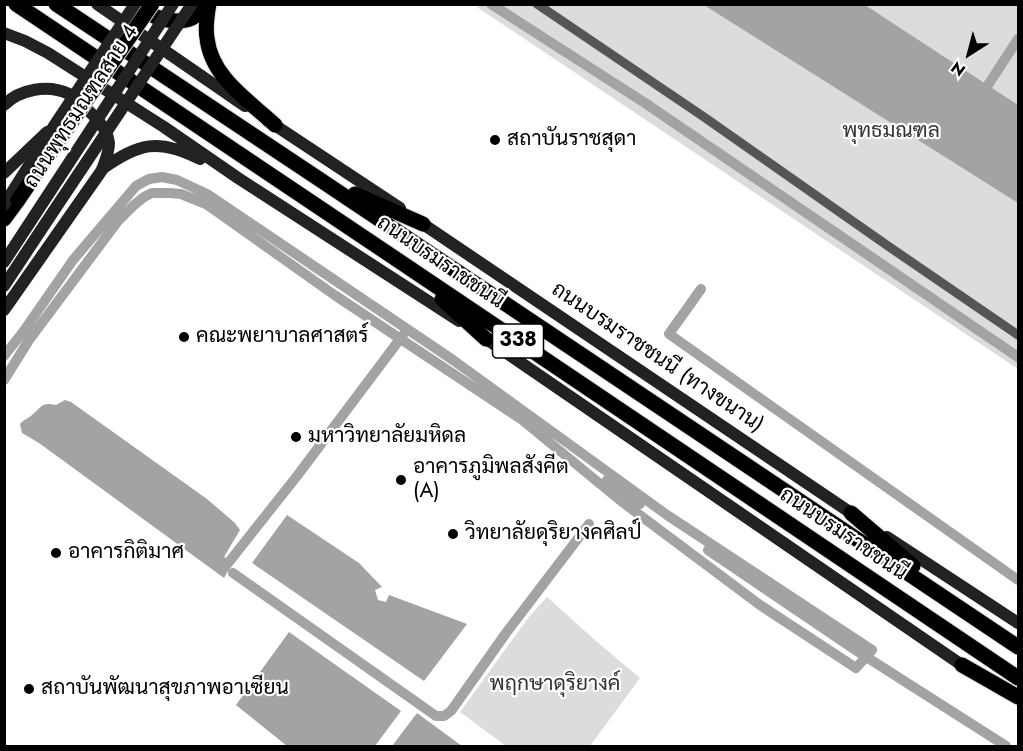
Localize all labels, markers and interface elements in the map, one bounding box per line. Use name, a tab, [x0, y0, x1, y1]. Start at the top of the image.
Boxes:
street label: ถนนพุทธมณฑลสาย 4	[20, 21, 144, 193]
north arrow	[939, 24, 999, 84]
text: N	[946, 56, 970, 82]
park label: พุทธมณฑล	[842, 119, 940, 145]
place label: สถาบันราชสุดา	[507, 127, 636, 153]
marker: สถาบันราชสุดา	[488, 133, 502, 147]
street label: ถนนบรมราชชนนี	[372, 211, 508, 315]
street label: ถนนบรมราชชนนี (ทางขนาน)	[546, 278, 768, 438]
place label: คณะพยาบาลศาสตร์	[196, 324, 368, 350]
road number: 338	[492, 324, 544, 358]
marker: คณะพยาบาลศาสตร์	[177, 330, 191, 344]
place label: มหาวิทยาลัยมหิดล	[308, 424, 466, 450]
marker: มหาวิทยาลัยมหิดล	[289, 430, 303, 444]
place label: อาคารภูมิพลสังคีต (A)	[413, 455, 569, 505]
marker: อาคารภูมิพลสังคีต (A)	[394, 473, 408, 487]
street label: ถนนบรมราชชนนี	[775, 483, 911, 587]
place label: วิทยาลัยดุริยางคศิลป์	[465, 521, 642, 547]
marker: วิทยาลัยดุริยางคศิลป์	[446, 527, 460, 541]
place label: อาคารกิติมาศ	[68, 540, 184, 566]
marker: อาคารกิติมาศ	[49, 546, 63, 560]
park label: พฤกษาดุริยางค์	[490, 672, 620, 698]
place label: สถาบันพัฒนาสุขภาพอาเซียน	[41, 676, 289, 702]
marker: สถาบันพัฒนาสุขภาพอาเซียน	[22, 682, 36, 696]

